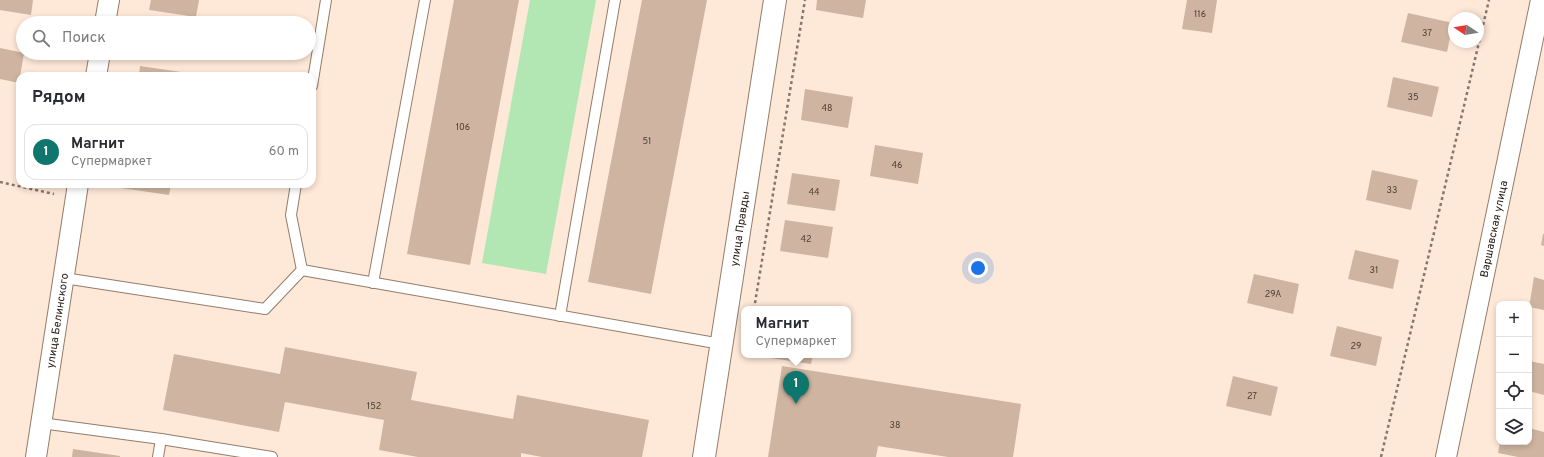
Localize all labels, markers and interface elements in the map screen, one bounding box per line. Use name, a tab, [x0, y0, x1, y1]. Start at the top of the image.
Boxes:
house number: 116	[1194, 9, 1206, 20]
north arrow	[1448, 12, 1484, 48]
search box	[16, 16, 316, 60]
icon: search	[30, 27, 52, 49]
house number: 37	[1422, 28, 1432, 39]
text: Поиск	[62, 29, 106, 48]
text: Рядом	[32, 87, 85, 109]
house number: 35	[1407, 92, 1419, 103]
house number: 48	[821, 103, 833, 114]
house number: 106	[456, 122, 470, 133]
text: Магнит	[71, 135, 124, 154]
house number: 51	[643, 136, 651, 147]
text: 1	[43, 144, 49, 160]
text: 60 m	[269, 144, 299, 160]
text: Супермаркет	[71, 154, 152, 170]
house number: 46	[892, 160, 902, 171]
street label: Варшавская улица	[1478, 179, 1511, 279]
house number: 33	[1387, 185, 1397, 196]
house number: 44	[808, 187, 820, 198]
street label: улица Правды	[728, 190, 753, 268]
house number: 42	[800, 234, 812, 245]
your location	[968, 258, 988, 278]
house number: 31	[1370, 265, 1378, 276]
street label: улица Белинского	[44, 272, 72, 369]
house number: 29А	[1265, 289, 1281, 300]
map controls	[1496, 301, 1532, 445]
button: +	[1496, 301, 1532, 337]
popup	[741, 306, 851, 358]
text: Магнит	[756, 315, 809, 334]
text: Супермаркет	[756, 334, 836, 350]
button: −	[1496, 337, 1532, 373]
house number: 29	[1351, 341, 1361, 352]
pin: 1	[783, 371, 809, 404]
button: locate	[1496, 373, 1532, 409]
house number: 27	[1247, 391, 1257, 402]
house number: 152	[367, 401, 381, 412]
button: layers	[1496, 409, 1532, 445]
house number: 38	[890, 420, 900, 431]

